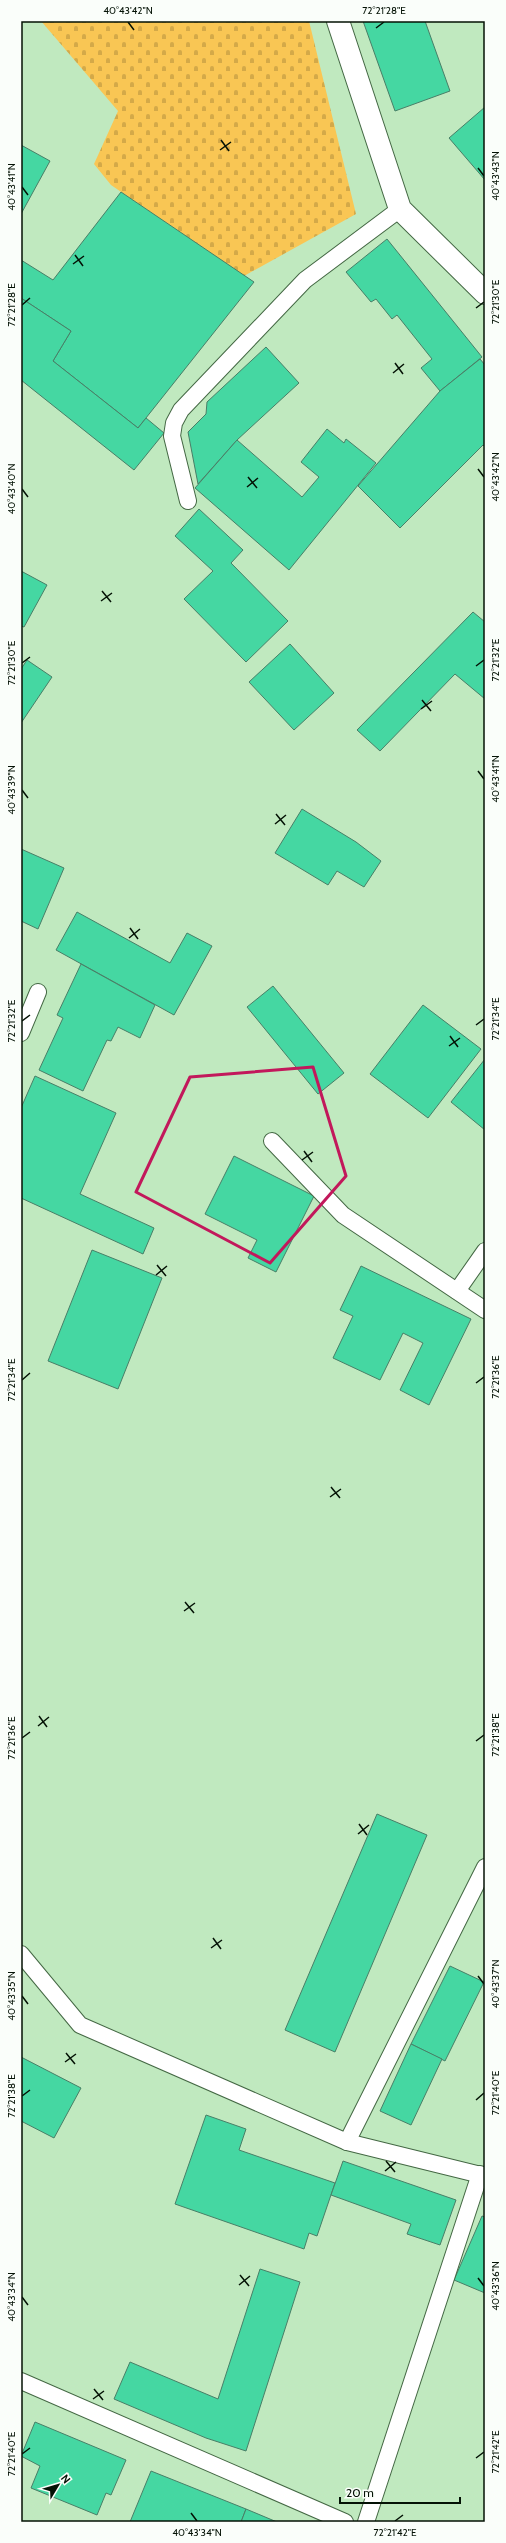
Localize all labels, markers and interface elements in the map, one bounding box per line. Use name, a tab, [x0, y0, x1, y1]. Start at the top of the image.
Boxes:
text: 40°43'42"N	[103, 4, 153, 17]
text: 72°21'28"E	[362, 4, 406, 17]
text: 40°43'43"N	[489, 151, 502, 201]
text: 40°43'41"N	[5, 163, 18, 211]
text: 72°21'30"E	[489, 279, 502, 324]
text: 72°21'28"E	[5, 283, 18, 327]
text: 40°43'42"N	[489, 452, 502, 502]
text: 40°43'40"N	[5, 463, 18, 515]
text: 72°21'32"E	[489, 638, 502, 681]
text: 72°21'30"E	[5, 640, 18, 685]
text: 40°43'41"N	[489, 755, 502, 803]
text: 40°43'39"N	[5, 765, 18, 815]
text: 72°21'34"E	[489, 997, 502, 1041]
text: 72°21'32"E	[5, 999, 18, 1042]
text: 72°21'36"E	[489, 1355, 502, 1399]
text: 72°21'34"E	[5, 1358, 18, 1402]
text: 72°21'38"E	[489, 1713, 502, 1757]
text: 72°21'36"E	[5, 1716, 18, 1760]
text: 40°43'37"N	[489, 1959, 502, 2009]
text: 40°43'35"N	[5, 1971, 18, 2021]
text: 72°21'40"E	[489, 2070, 502, 2115]
text: 72°21'38"E	[5, 2074, 18, 2118]
text: 40°43'36"N	[489, 2261, 502, 2311]
text: 40°43'34"N	[5, 2272, 18, 2322]
text: 72°21'42"E	[489, 2430, 502, 2474]
text: 72°21'40"E	[5, 2431, 18, 2476]
north arrow	[38, 2465, 78, 2505]
text: N	[58, 2471, 74, 2486]
scale bar	[340, 2479, 460, 2505]
text: 20 m	[346, 2485, 374, 2500]
text: 40°43'34"N	[172, 2526, 222, 2539]
text: 72°21'42"E	[374, 2526, 417, 2539]

